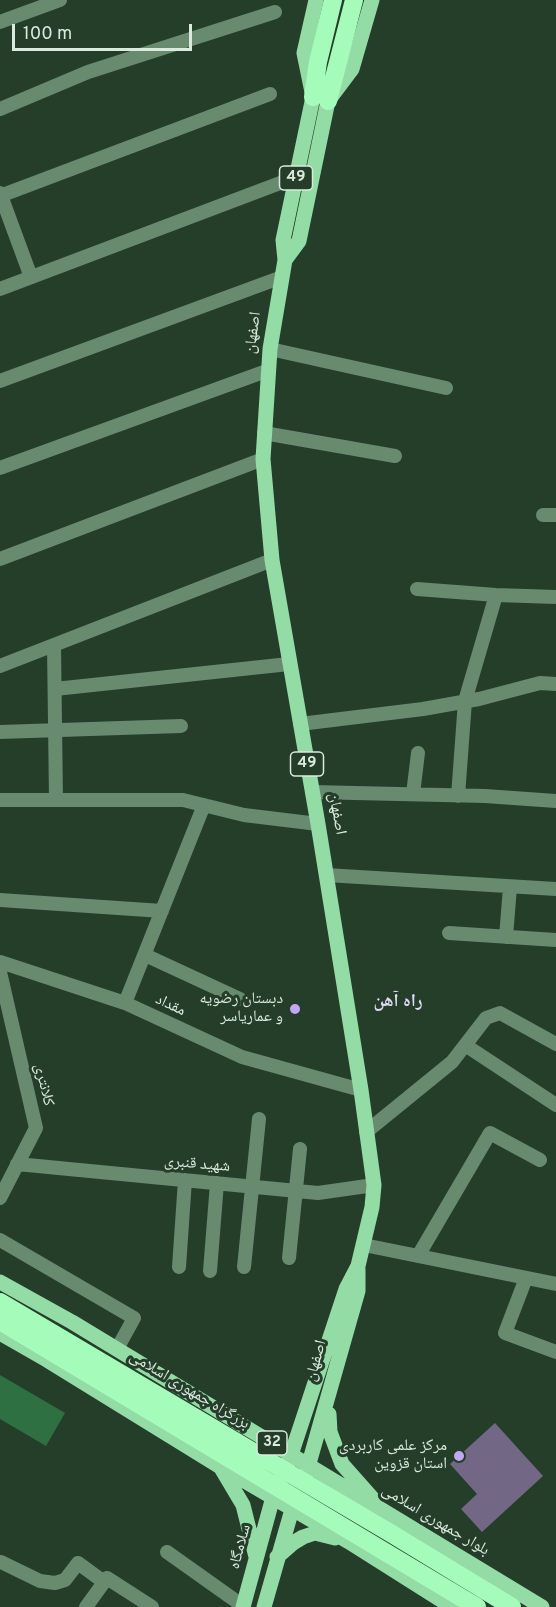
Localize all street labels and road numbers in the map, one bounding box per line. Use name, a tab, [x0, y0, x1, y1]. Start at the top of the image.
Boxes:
road number: 49	[280, 166, 312, 190]
street label: اصفهان	[242, 311, 266, 355]
road number: 49	[290, 752, 324, 776]
street label: اصفهان	[323, 792, 349, 836]
street label: مقداد	[152, 991, 188, 1021]
street label: کلانتری	[29, 1062, 57, 1108]
street label: شهید قنبری	[163, 1153, 231, 1177]
street label: اصفهان	[302, 1338, 332, 1384]
street label: بزرگراه جمهوری اسلامی	[125, 1348, 253, 1434]
road number: 32	[257, 1431, 287, 1455]
street label: بلوار جمهوری اسلامی	[378, 1481, 492, 1561]
street label: سلامگاه	[226, 1523, 256, 1571]

